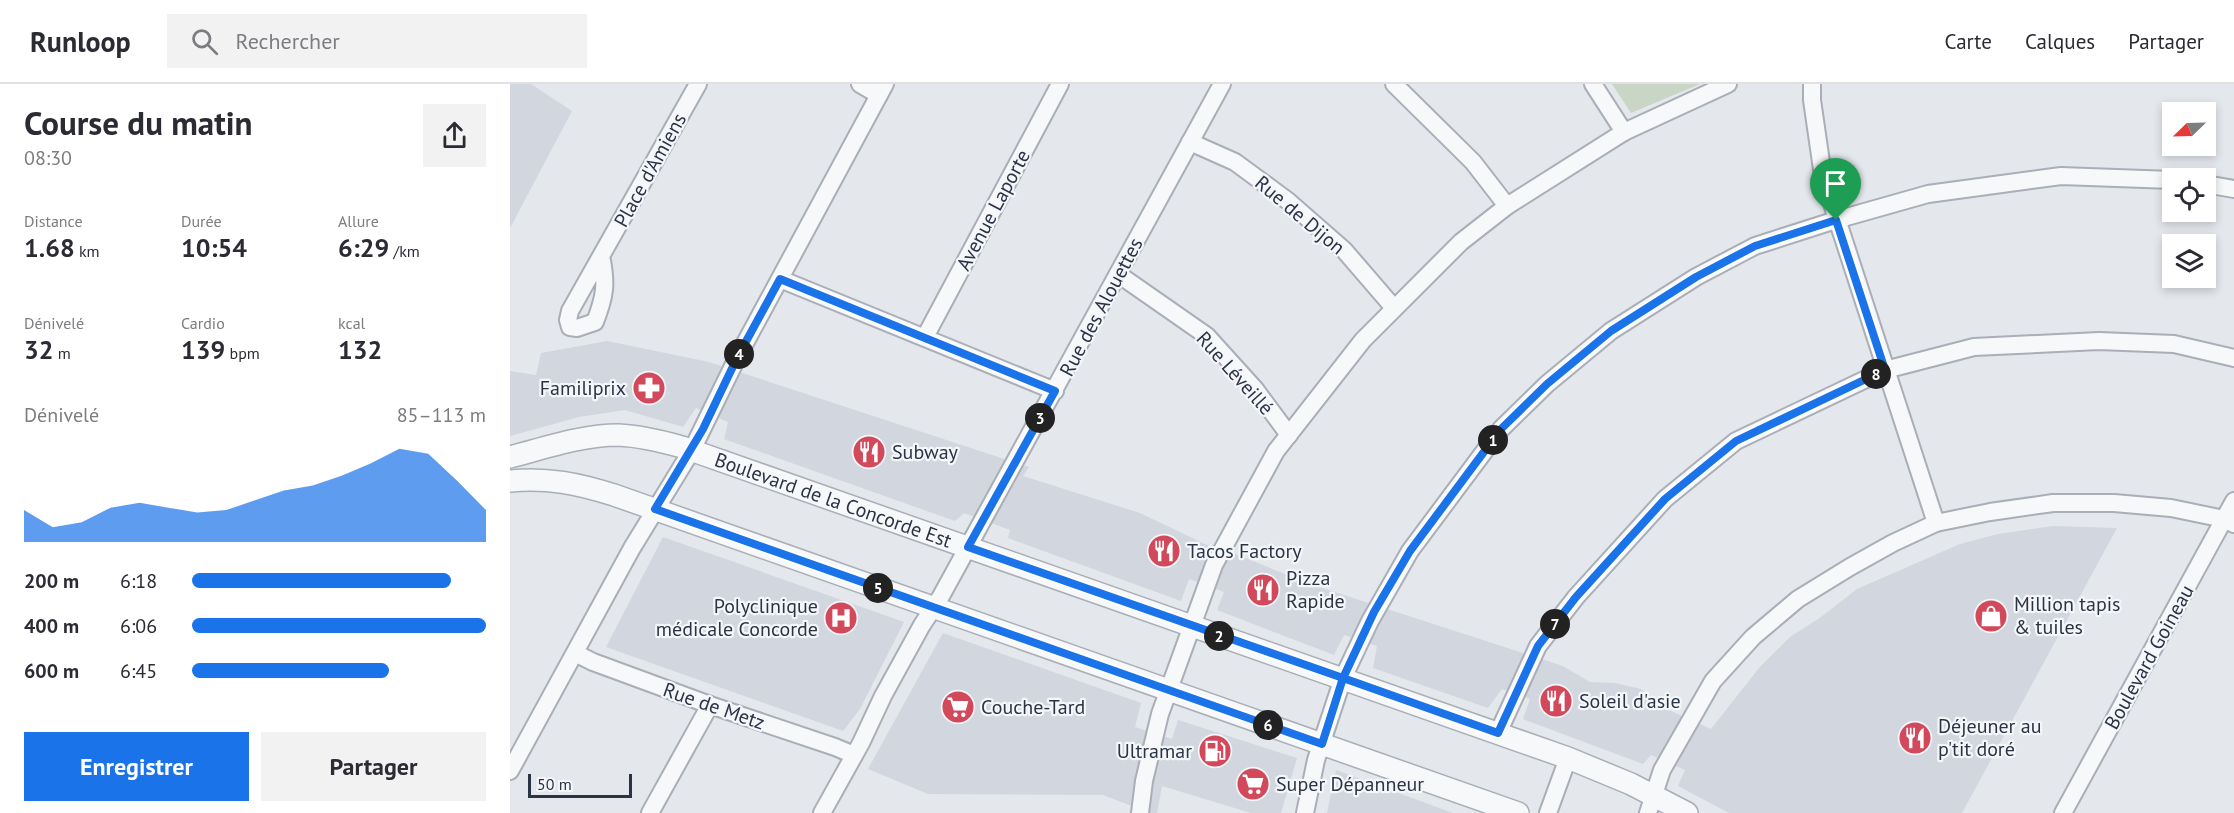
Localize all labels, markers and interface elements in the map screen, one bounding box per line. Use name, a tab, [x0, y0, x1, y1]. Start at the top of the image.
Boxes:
search box	[167, 14, 587, 68]
text: Runloop	[30, 23, 131, 60]
icon: search	[188, 25, 221, 58]
text: Rechercher	[236, 27, 340, 55]
text: Carte	[1945, 28, 1992, 55]
text: Calques	[2025, 28, 2095, 55]
text: Partager	[2128, 28, 2204, 55]
text: Course du matin	[24, 101, 253, 144]
north arrow	[2162, 102, 2216, 156]
map controls	[2162, 102, 2216, 288]
button: share	[423, 104, 486, 167]
street label: Place d'Amiens	[608, 108, 692, 232]
text: 08:30	[24, 145, 72, 171]
street label: Avenue Laporte	[950, 145, 1036, 275]
pin	[1810, 158, 1861, 220]
icon: arrive	[1819, 167, 1852, 200]
button: locate	[2162, 168, 2216, 222]
street label: Rue de Dijon	[1250, 170, 1350, 260]
text: Distance	[24, 211, 83, 231]
text: Durée	[181, 211, 222, 231]
text: Allure	[338, 211, 379, 231]
text: 1.68	[24, 231, 75, 264]
text: 10:54	[181, 231, 247, 264]
text: 6:29	[338, 231, 389, 264]
street label: Rue des Alouettes	[1054, 233, 1148, 381]
button: layers	[2162, 234, 2216, 288]
text: km	[75, 241, 100, 261]
text: /km	[389, 241, 420, 261]
text: Dénivelé	[24, 313, 84, 333]
text: Cardio	[181, 313, 225, 333]
text: kcal	[338, 313, 365, 333]
street label: Rue Léveillé	[1191, 326, 1279, 420]
text: 32	[24, 333, 53, 366]
text: 139	[181, 333, 225, 366]
text: 132	[338, 333, 382, 366]
pin: 4	[724, 339, 754, 369]
text: m	[53, 343, 71, 363]
text: bpm	[225, 343, 260, 363]
text: 4	[734, 344, 744, 364]
pin: 8	[1861, 359, 1891, 389]
text: 8	[1871, 364, 1881, 384]
pharmacy icon: Familiprix	[631, 370, 667, 406]
place label: Familiprix	[540, 375, 626, 401]
text: Dénivelé	[24, 402, 99, 428]
text: 85–113 m	[397, 402, 486, 428]
pin: 3	[1025, 403, 1055, 433]
text: 3	[1035, 408, 1045, 428]
pin: 1	[1478, 425, 1508, 455]
text: 1	[1488, 430, 1498, 450]
restaurant icon: Subway	[851, 434, 887, 470]
place label: Subway	[892, 439, 959, 465]
street label: Boulevard de la Concorde Est	[711, 446, 955, 554]
restaurant icon: Tacos Factory	[1146, 533, 1182, 569]
place label: Tacos Factory	[1187, 538, 1302, 564]
place label: Pizza Rapide	[1286, 565, 1345, 614]
text: 200 m	[24, 568, 79, 594]
text: 6:18	[120, 568, 157, 594]
restaurant icon: Pizza Rapide	[1245, 572, 1281, 608]
pin: 5	[863, 573, 893, 603]
text: 5	[873, 578, 883, 598]
street label: Boulevard Goineau	[2099, 580, 2199, 734]
place label: Million tapis & tuiles	[2014, 591, 2121, 640]
place label: Polyclinique médicale Concorde	[656, 593, 818, 642]
shop icon: Million tapis & tuiles	[1973, 598, 2009, 634]
hospital icon: Polyclinique médicale Concorde	[823, 600, 859, 636]
pin: 7	[1540, 609, 1570, 639]
text: 400 m	[24, 613, 79, 639]
text: 6:06	[120, 613, 157, 639]
text: 7	[1550, 614, 1560, 634]
pin: 2	[1204, 621, 1234, 651]
text: 2	[1214, 626, 1224, 646]
text: 600 m	[24, 658, 79, 684]
text: 6:45	[120, 658, 157, 684]
street label: Rue de Metz	[660, 676, 768, 736]
restaurant icon: Soleil d'asie	[1538, 683, 1574, 719]
place label: Soleil d'asie	[1579, 688, 1681, 714]
supermarket icon: Couche-Tard	[940, 689, 976, 725]
place label: Couche-Tard	[981, 694, 1085, 720]
pin: 6	[1253, 710, 1283, 740]
place label: Déjeuner au p'tit doré	[1938, 713, 2041, 762]
text: 6	[1263, 715, 1273, 735]
restaurant icon: Déjeuner au p'tit doré	[1897, 720, 1933, 756]
button: Enregistrer	[24, 732, 249, 801]
button: Partager	[261, 732, 486, 801]
fuel station icon: Ultramar	[1197, 733, 1233, 769]
place label: Ultramar	[1117, 738, 1192, 764]
supermarket icon: Super Dépanneur	[1235, 766, 1271, 802]
scale bar	[528, 771, 632, 798]
place label: Super Dépanneur	[1276, 771, 1424, 797]
text: 50 m	[537, 774, 572, 794]

